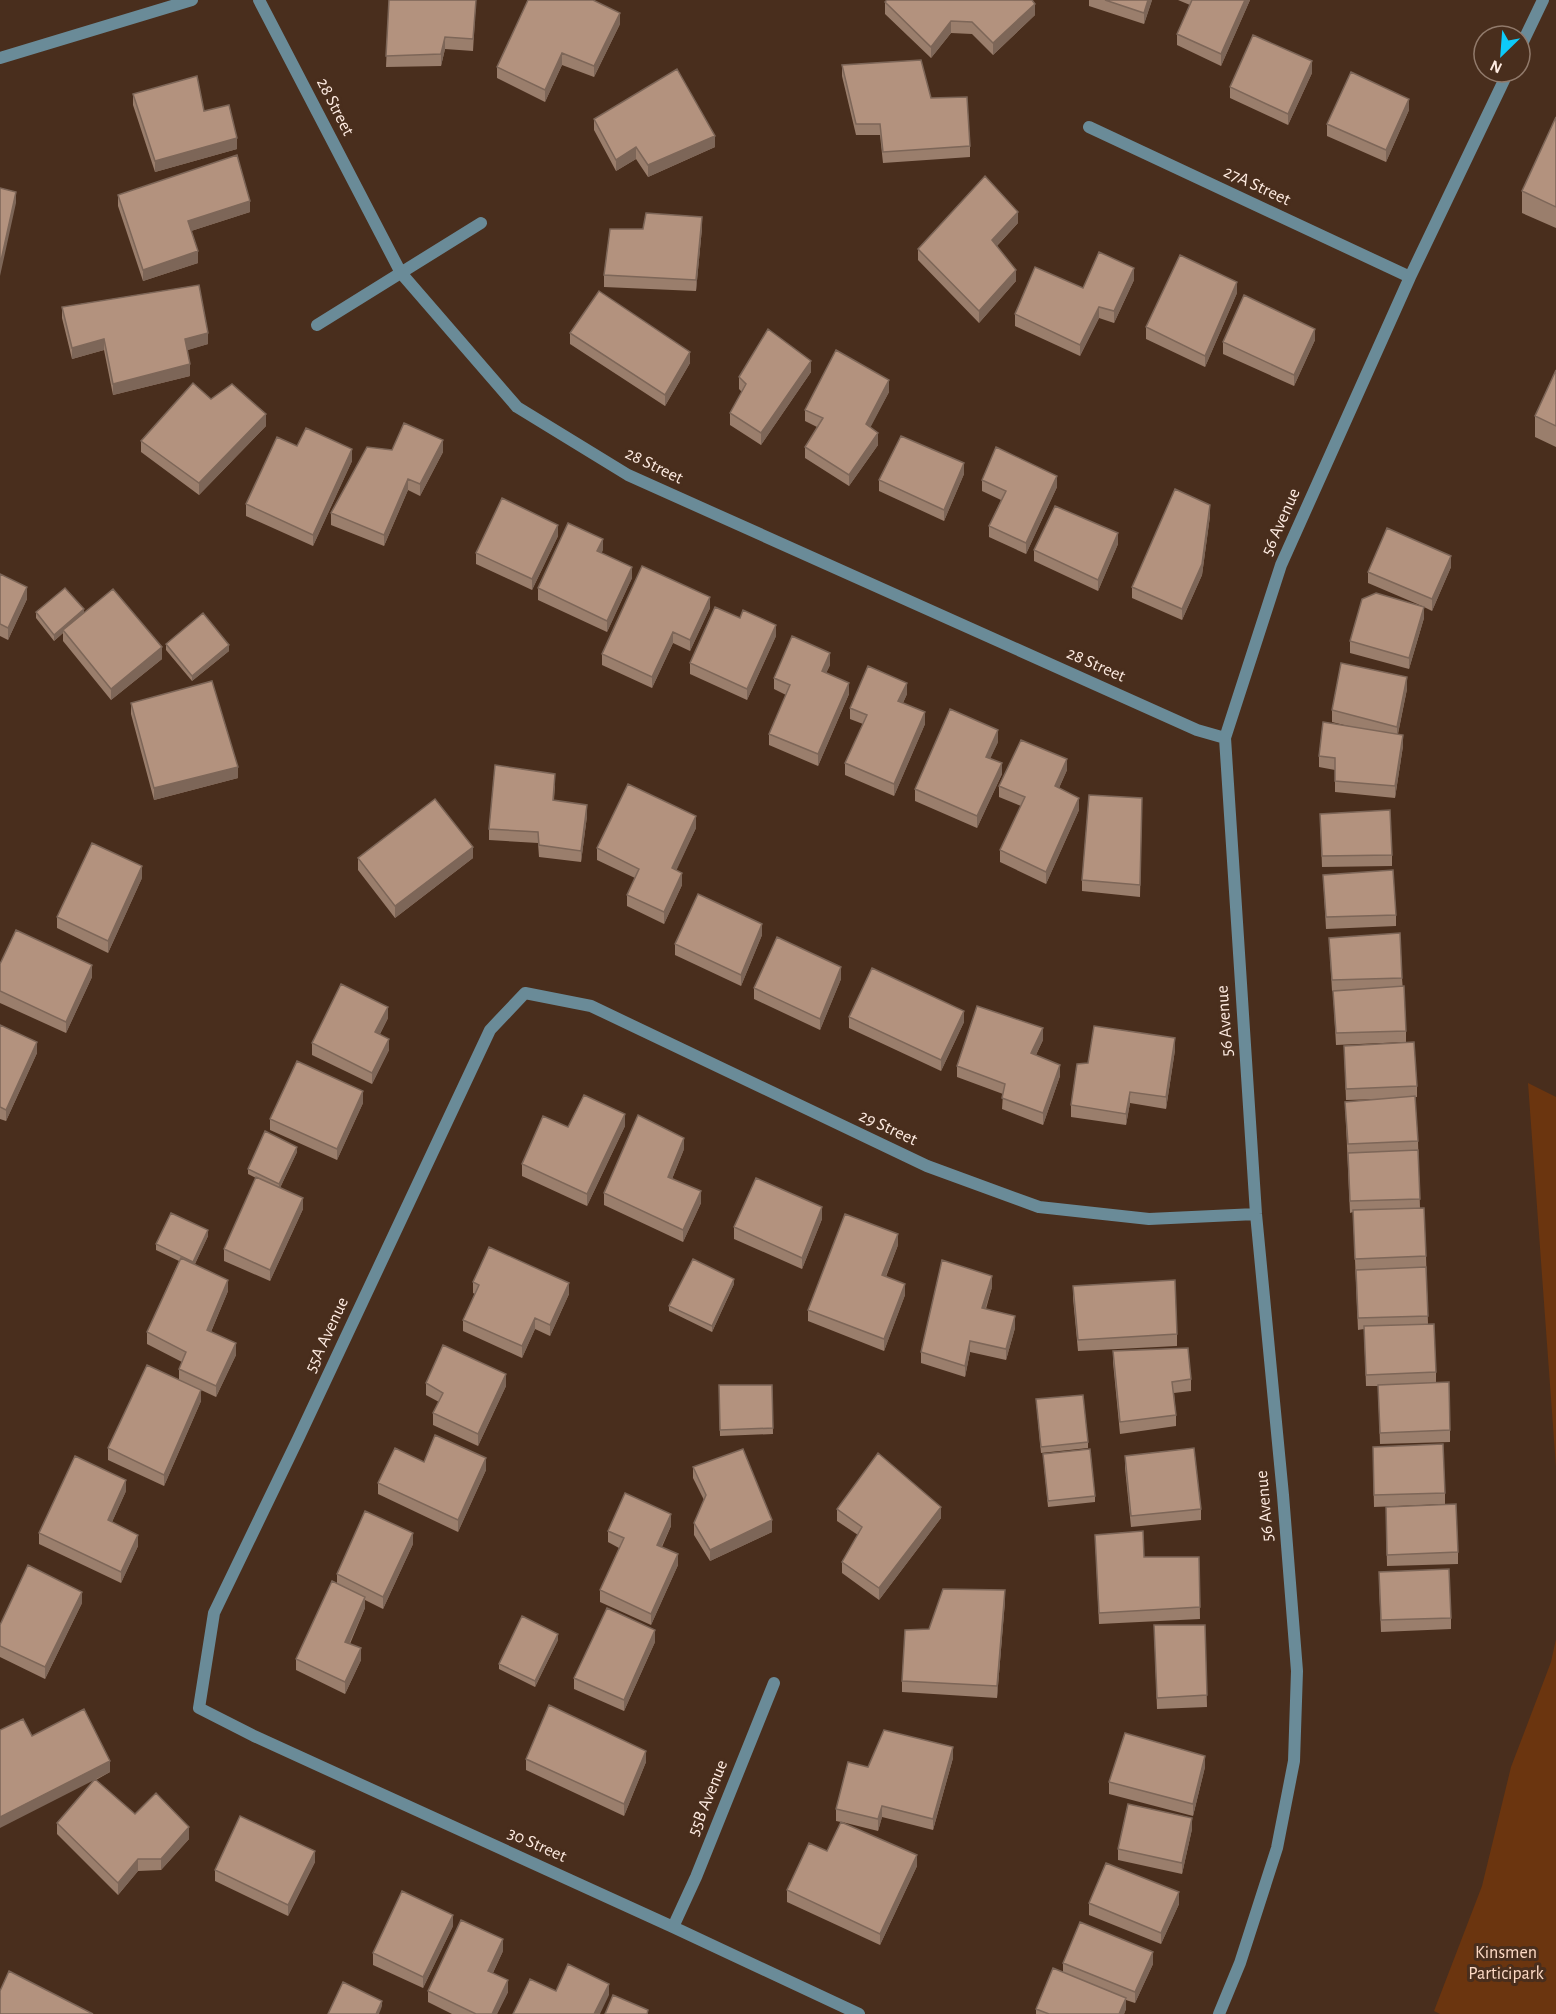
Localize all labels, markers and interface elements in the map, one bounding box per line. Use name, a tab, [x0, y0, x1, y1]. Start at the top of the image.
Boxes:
north arrow	[1472, 24, 1532, 84]
text: N	[1488, 57, 1505, 76]
street label: 28 Street	[313, 75, 357, 139]
street label: 27A Street	[1221, 163, 1293, 209]
street label: 28 Street	[622, 444, 686, 488]
street label: 56 Avenue	[1258, 486, 1304, 558]
street label: 28 Street	[1064, 644, 1128, 686]
street label: 56 Avenue	[1214, 985, 1236, 1057]
street label: 29 Street	[856, 1107, 920, 1149]
street label: 55A Avenue	[302, 1295, 352, 1375]
street label: 56 Avenue	[1253, 1470, 1277, 1542]
street label: 55B Avenue	[685, 1757, 731, 1839]
street label: 30 Street	[505, 1824, 569, 1866]
park label: Kinsmen Participark	[1468, 1944, 1545, 1983]

